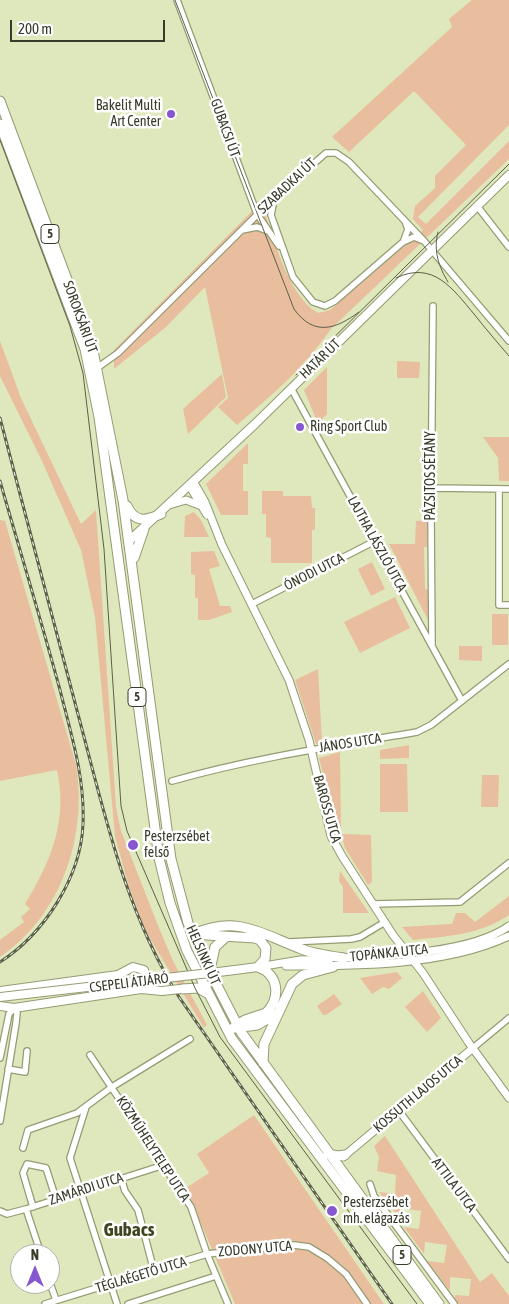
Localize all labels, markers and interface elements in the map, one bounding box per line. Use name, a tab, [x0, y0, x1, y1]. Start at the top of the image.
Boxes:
scale bar	[12, 10, 168, 42]
text: 200 m	[18, 20, 52, 37]
street label: GUBACSI ÚT	[207, 96, 243, 160]
place label: Bakelit Multi Art Center	[96, 98, 161, 130]
marker: Bakelit Multi Art Center	[165, 108, 177, 120]
street label: SZABADKAI ÚT	[254, 155, 320, 217]
road number: 5	[41, 224, 59, 243]
street label: SOROKSÁRI ÚT	[59, 279, 101, 355]
street label: HATÁR ÚT	[296, 336, 344, 382]
place label: Ring Sport Club	[310, 419, 387, 435]
marker: Ring Sport Club	[294, 421, 306, 433]
street label: PÁZSITOS SÉTÁNY	[423, 431, 439, 521]
street label: LAJTHA LÁSZLÓ UTCA	[344, 493, 410, 595]
street label: ÓNODI UTCA	[281, 550, 347, 594]
road number: 5	[128, 688, 146, 706]
street label: JÁNOS UTCA	[318, 730, 382, 756]
street label: BAROSS UTCA	[309, 773, 345, 845]
place label: Pesterzsébet felső	[144, 829, 210, 862]
marker: Pesterzsébet felső	[126, 838, 140, 852]
street label: HELSINKI ÚT	[182, 922, 224, 988]
street label: TOPÁNKA UTCA	[349, 941, 429, 965]
street label: CSEPELI ÁTJÁRÓ	[88, 970, 170, 996]
street label: KOSSUTH LAJOS UTCA	[370, 1052, 466, 1136]
street label: KÖZMŰHELYTELEP UTCA	[113, 1093, 193, 1205]
street label: ATTILA UTCA	[428, 1155, 480, 1215]
street label: ZAMÁRDI UTCA	[47, 1169, 125, 1209]
place label: Pesterzsébet mh. elágazás	[343, 1195, 410, 1228]
marker: Pesterzsébet mh. elágazás	[325, 1204, 339, 1218]
district label: Gubacs	[104, 1219, 154, 1241]
street label: ZODONY UTCA	[217, 1237, 293, 1261]
north arrow	[10, 1244, 60, 1294]
road number: 5	[393, 1246, 411, 1264]
text: N	[31, 1247, 39, 1263]
street label: TÉGLAÉGETŐ UTCA	[93, 1253, 189, 1297]

